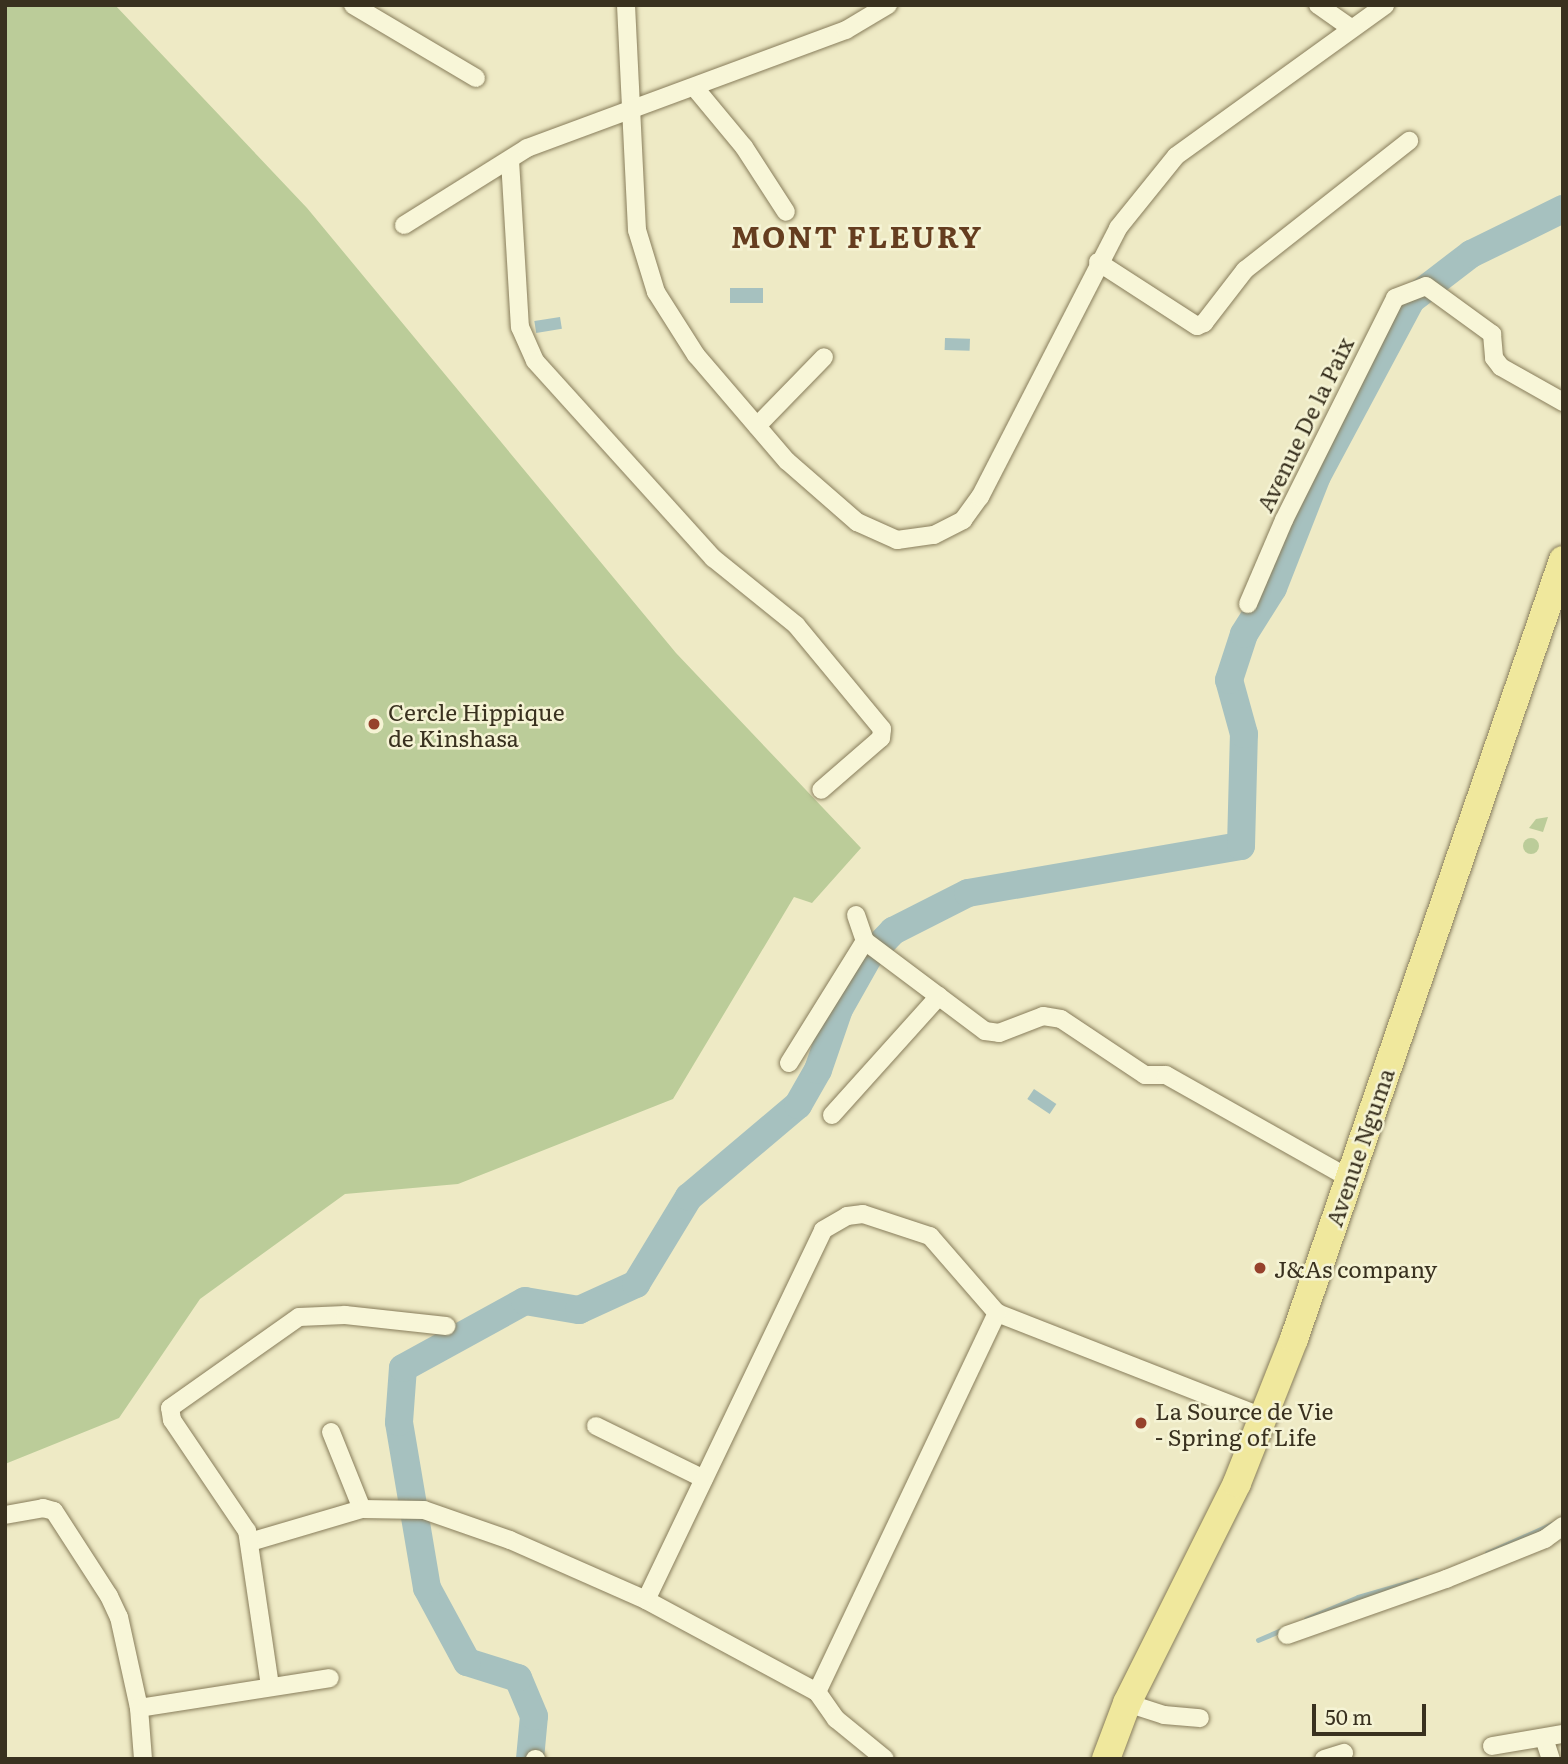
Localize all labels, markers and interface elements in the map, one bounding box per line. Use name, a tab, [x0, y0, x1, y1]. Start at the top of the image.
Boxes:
district label: MONT FLEURY	[732, 217, 982, 253]
street label: Avenue De la Paix	[1250, 332, 1358, 516]
place label: Cercle Hippique de Kinshasa	[388, 697, 565, 751]
marker: Cercle Hippique de Kinshasa	[366, 716, 382, 732]
street label: Avenue Nguma	[1319, 1064, 1399, 1230]
place label: J&As company	[1274, 1254, 1437, 1282]
marker: J&As company	[1252, 1260, 1268, 1276]
place label: La Source de Vie - Spring of Life	[1155, 1396, 1334, 1450]
marker: La Source de Vie - Spring of Life	[1133, 1415, 1149, 1431]
scale bar	[1316, 1690, 1430, 1734]
text: 50 m	[1325, 1700, 1372, 1731]

